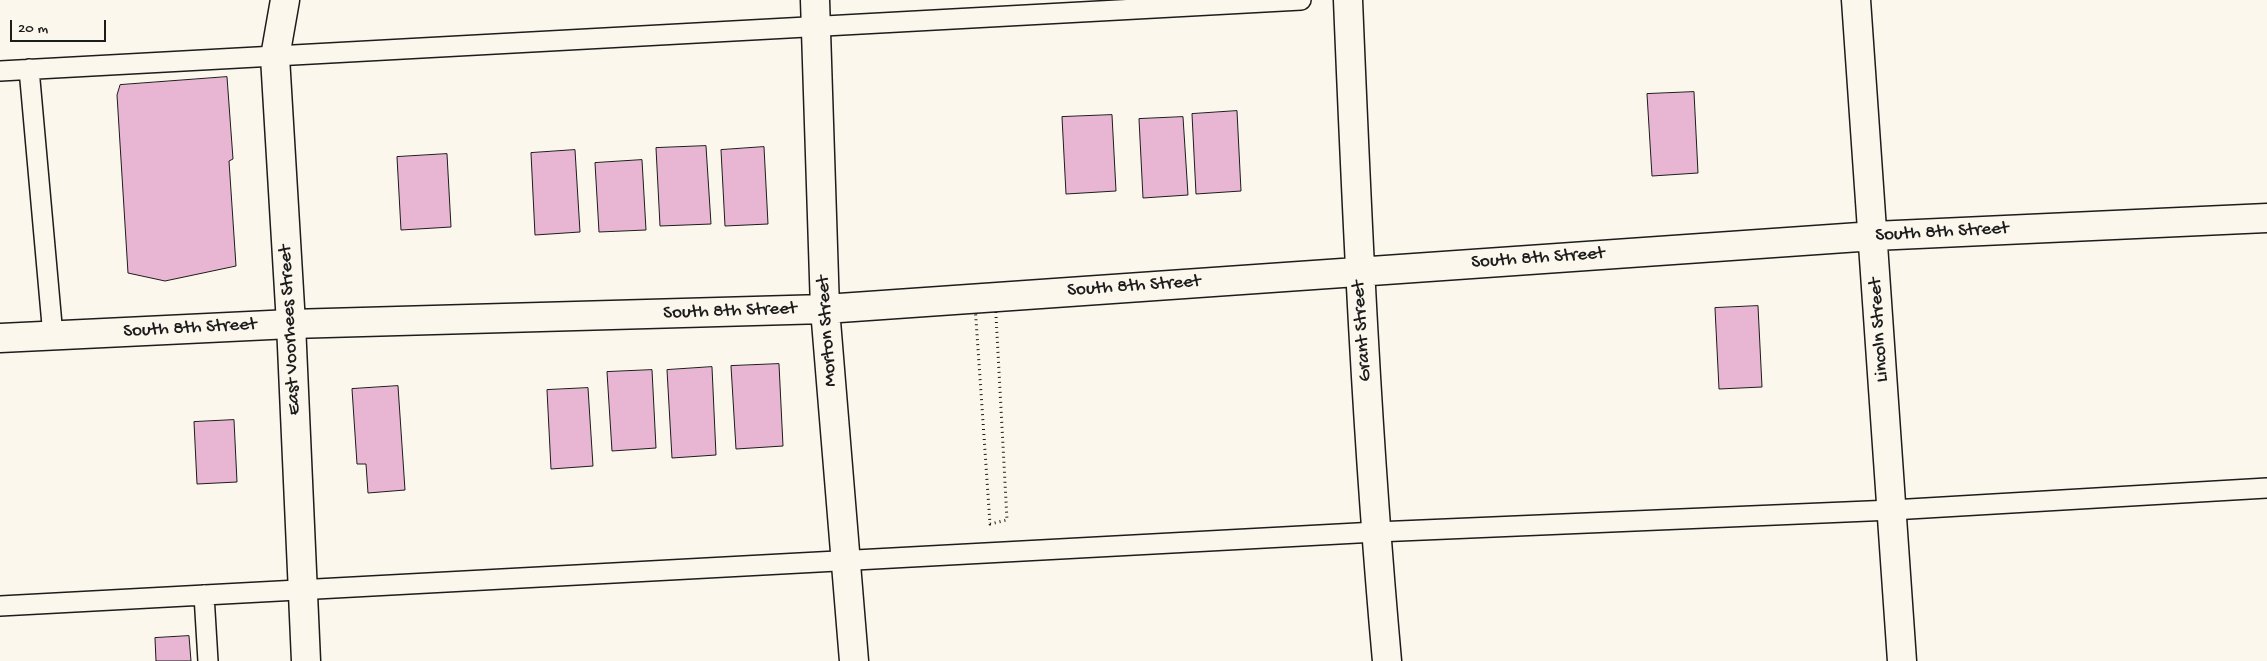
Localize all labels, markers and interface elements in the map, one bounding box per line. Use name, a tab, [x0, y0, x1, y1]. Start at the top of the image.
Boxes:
scale bar	[12, 10, 109, 42]
text: 20 m	[18, 20, 48, 38]
street label: South 8th Street	[1875, 218, 2009, 248]
street label: South 8th Street	[1471, 243, 1605, 275]
street label: East Voorhees Street	[275, 244, 307, 416]
street label: South 8th Street	[1067, 271, 1201, 303]
street label: Morton Street	[813, 275, 843, 387]
street label: Lincoln Street	[1865, 277, 1895, 383]
street label: Grant Street	[1348, 280, 1378, 382]
street label: South 8th Street	[663, 298, 797, 326]
street label: South 8th Street	[123, 314, 257, 344]

